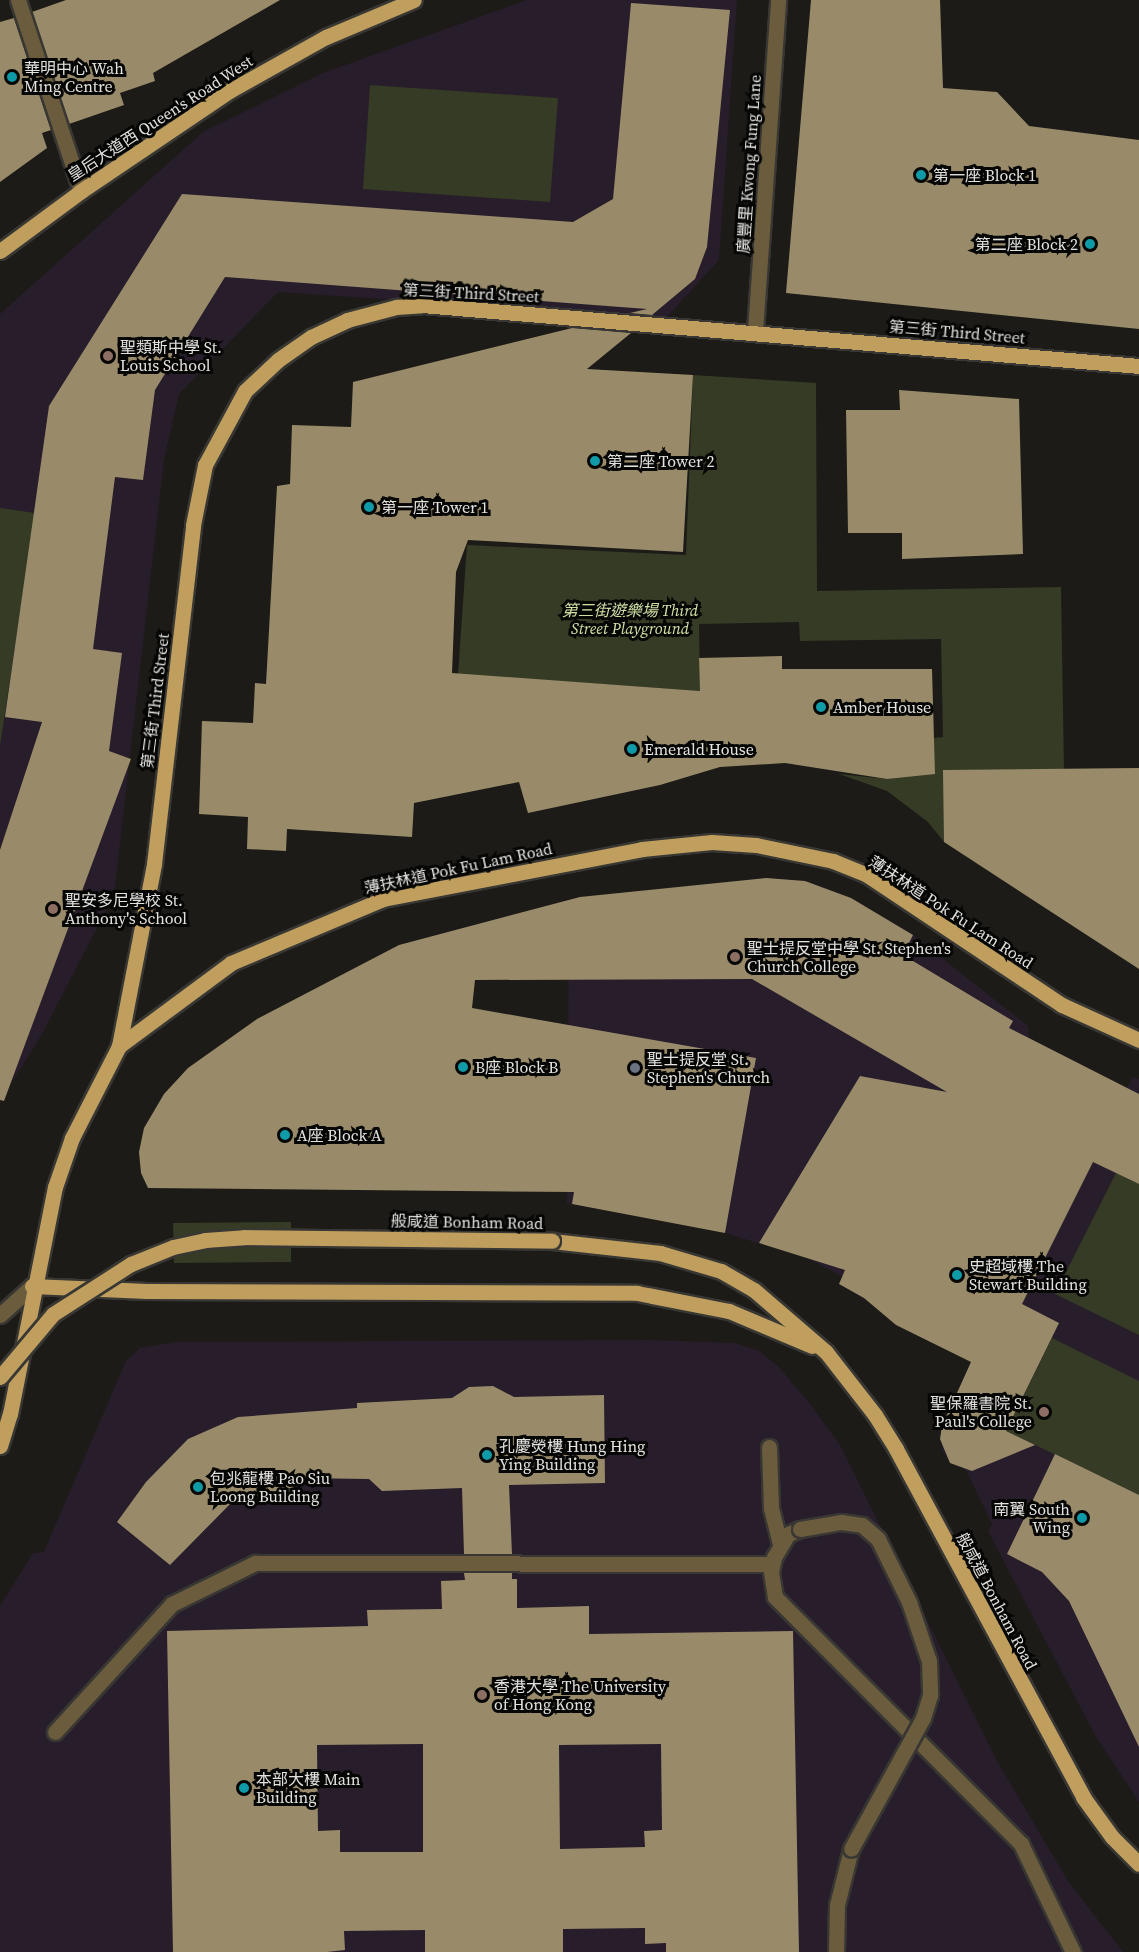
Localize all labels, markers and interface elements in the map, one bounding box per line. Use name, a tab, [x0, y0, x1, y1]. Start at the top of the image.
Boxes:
street label: 皇后大道西 Queen's Road West	[64, 51, 256, 185]
place label: 華明中心 Wah Ming Centre	[24, 58, 124, 96]
marker: 華明中心 Wah Ming Centre	[5, 70, 19, 84]
street label: 廣豐里 Kwong Fung Lane	[733, 74, 765, 254]
place label: 第一座 Block 1	[933, 165, 1036, 185]
marker: 第一座 Block 1	[914, 168, 928, 182]
place label: 第二座 Block 2	[975, 234, 1078, 254]
marker: 第二座 Block 2	[1083, 237, 1097, 251]
street label: 第三街 Third Street	[402, 280, 540, 306]
street label: 第三街 Third Street	[888, 316, 1026, 348]
place label: 聖類斯中學 St. Louis School	[120, 337, 222, 375]
marker: 聖類斯中學 St. Louis School	[101, 349, 115, 363]
place label: 第二座 Tower 2	[607, 451, 715, 471]
marker: 第二座 Tower 2	[588, 454, 602, 468]
place label: 第一座 Tower 1	[381, 497, 489, 517]
marker: 第一座 Tower 1	[362, 500, 376, 514]
park label: 第三街遊樂場 Third Street Playground	[562, 600, 698, 638]
street label: 第三街 Third Street	[137, 632, 173, 770]
place label: Amber House	[833, 697, 931, 717]
marker: Amber House	[814, 700, 828, 714]
place label: Emerald House	[644, 739, 754, 759]
marker: Emerald House	[625, 742, 639, 756]
street label: 薄扶林道 Pok Fu Lam Road	[362, 839, 554, 897]
street label: 薄扶林道 Pok Fu Lam Road	[865, 852, 1037, 972]
place label: 聖安多尼學校 St. Anthony's School	[65, 890, 187, 928]
marker: 聖安多尼學校 St. Anthony's School	[46, 902, 60, 916]
place label: 聖士提反堂中學 St. Stephen's Church College	[747, 938, 951, 976]
marker: 聖士提反堂中學 St. Stephen's Church College	[728, 950, 742, 964]
place label: 聖士提反堂 St. Stephen's Church	[647, 1049, 770, 1087]
place label: B座 Block B	[475, 1057, 558, 1077]
marker: B座 Block B	[456, 1060, 470, 1074]
marker: 聖士提反堂 St. Stephen's Church	[628, 1061, 642, 1075]
place label: A座 Block A	[297, 1125, 382, 1145]
marker: A座 Block A	[278, 1128, 292, 1142]
street label: 般咸道 Bonham Road	[391, 1211, 543, 1233]
place label: 史超域樓 The Stewart Building	[969, 1256, 1087, 1294]
marker: 史超域樓 The Stewart Building	[950, 1268, 964, 1282]
place label: 聖保羅書院 St. Paul's College	[930, 1393, 1032, 1431]
marker: 聖保羅書院 St. Paul's College	[1037, 1405, 1051, 1419]
place label: 孔慶熒樓 Hung Hing Ying Building	[499, 1436, 645, 1474]
marker: 孔慶熒樓 Hung Hing Ying Building	[480, 1448, 494, 1462]
place label: 包兆龍樓 Pao Siu Loong Building	[210, 1468, 330, 1506]
marker: 包兆龍樓 Pao Siu Loong Building	[191, 1480, 205, 1494]
place label: 南翼 South Wing	[993, 1499, 1070, 1537]
marker: 南翼 South Wing	[1075, 1511, 1089, 1525]
street label: 般咸道 Bonham Road	[953, 1529, 1041, 1673]
place label: 香港大學 The University of Hong Kong	[494, 1676, 666, 1714]
marker: 香港大學 The University of Hong Kong	[475, 1688, 489, 1702]
place label: 本部大樓 Main Building	[256, 1769, 360, 1807]
marker: 本部大樓 Main Building	[237, 1781, 251, 1795]

